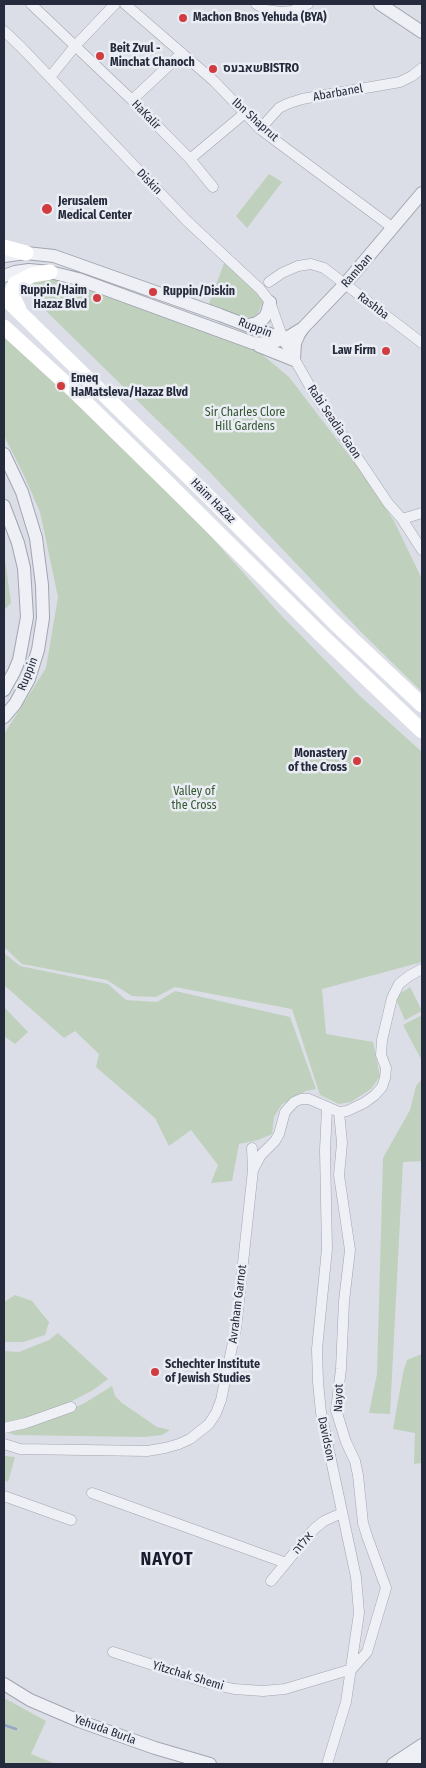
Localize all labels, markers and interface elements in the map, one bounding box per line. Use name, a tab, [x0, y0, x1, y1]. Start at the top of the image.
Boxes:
place label: Machon Bnos Yehuda (BYA)	[193, 11, 327, 25]
marker: Machon Bnos Yehuda (BYA)	[177, 12, 189, 24]
place label: Beit Zvul - Minchat Chanoch	[110, 42, 195, 70]
marker: Beit Zvul - Minchat Chanoch	[94, 50, 106, 62]
place label: שאבעסBISTRO	[223, 62, 299, 76]
marker: שאבעסBISTRO	[207, 63, 219, 75]
street label: Abarbanel	[312, 82, 364, 104]
street label: Ibn Shaprut	[229, 95, 281, 145]
street label: HaKalir	[128, 97, 164, 133]
street label: Diskin	[133, 166, 165, 198]
place label: Jerusalem Medical Center	[58, 195, 132, 223]
marker: Jerusalem Medical Center	[40, 202, 54, 216]
street label: Ramban	[338, 251, 376, 291]
place label: Ruppin/Haim Hazaz Blvd	[21, 284, 87, 312]
place label: Ruppin/Diskin	[163, 285, 235, 299]
marker: Ruppin/Diskin	[147, 286, 159, 298]
street label: Rashba	[354, 289, 392, 323]
marker: Ruppin/Haim Hazaz Blvd	[91, 292, 103, 304]
street label: Ruppin	[236, 315, 274, 341]
place label: Law Firm	[332, 344, 376, 358]
marker: Law Firm	[380, 345, 392, 357]
place label: Emeq HaMatsleva/Hazaz Blvd	[71, 372, 188, 400]
marker: Emeq HaMatsleva/Hazaz Blvd	[55, 380, 67, 392]
street label: Rabi Seadia Gaon	[304, 382, 364, 462]
park label: Sir Charles Clore Hill Gardens	[205, 406, 285, 434]
street label: Haim HaZaz	[188, 476, 238, 526]
street label: Ruppin	[15, 655, 41, 693]
place label: Monastery of the Cross	[288, 747, 347, 775]
marker: Monastery of the Cross	[351, 755, 363, 767]
park label: Valley of the Cross	[171, 785, 217, 813]
street label: Avraham Garnot	[226, 1264, 250, 1344]
place label: Schechter Institute of Jewish Studies	[165, 1358, 260, 1386]
marker: Schechter Institute of Jewish Studies	[149, 1366, 161, 1378]
street label: Nayot	[332, 1384, 346, 1412]
street label: Davidson	[314, 1415, 338, 1463]
street label: אלזה	[289, 1529, 317, 1557]
district label: NAYOT	[140, 1549, 194, 1571]
street label: Yitzchak Shemi	[151, 1658, 225, 1694]
street label: Yehuda Burla	[72, 1712, 138, 1748]

